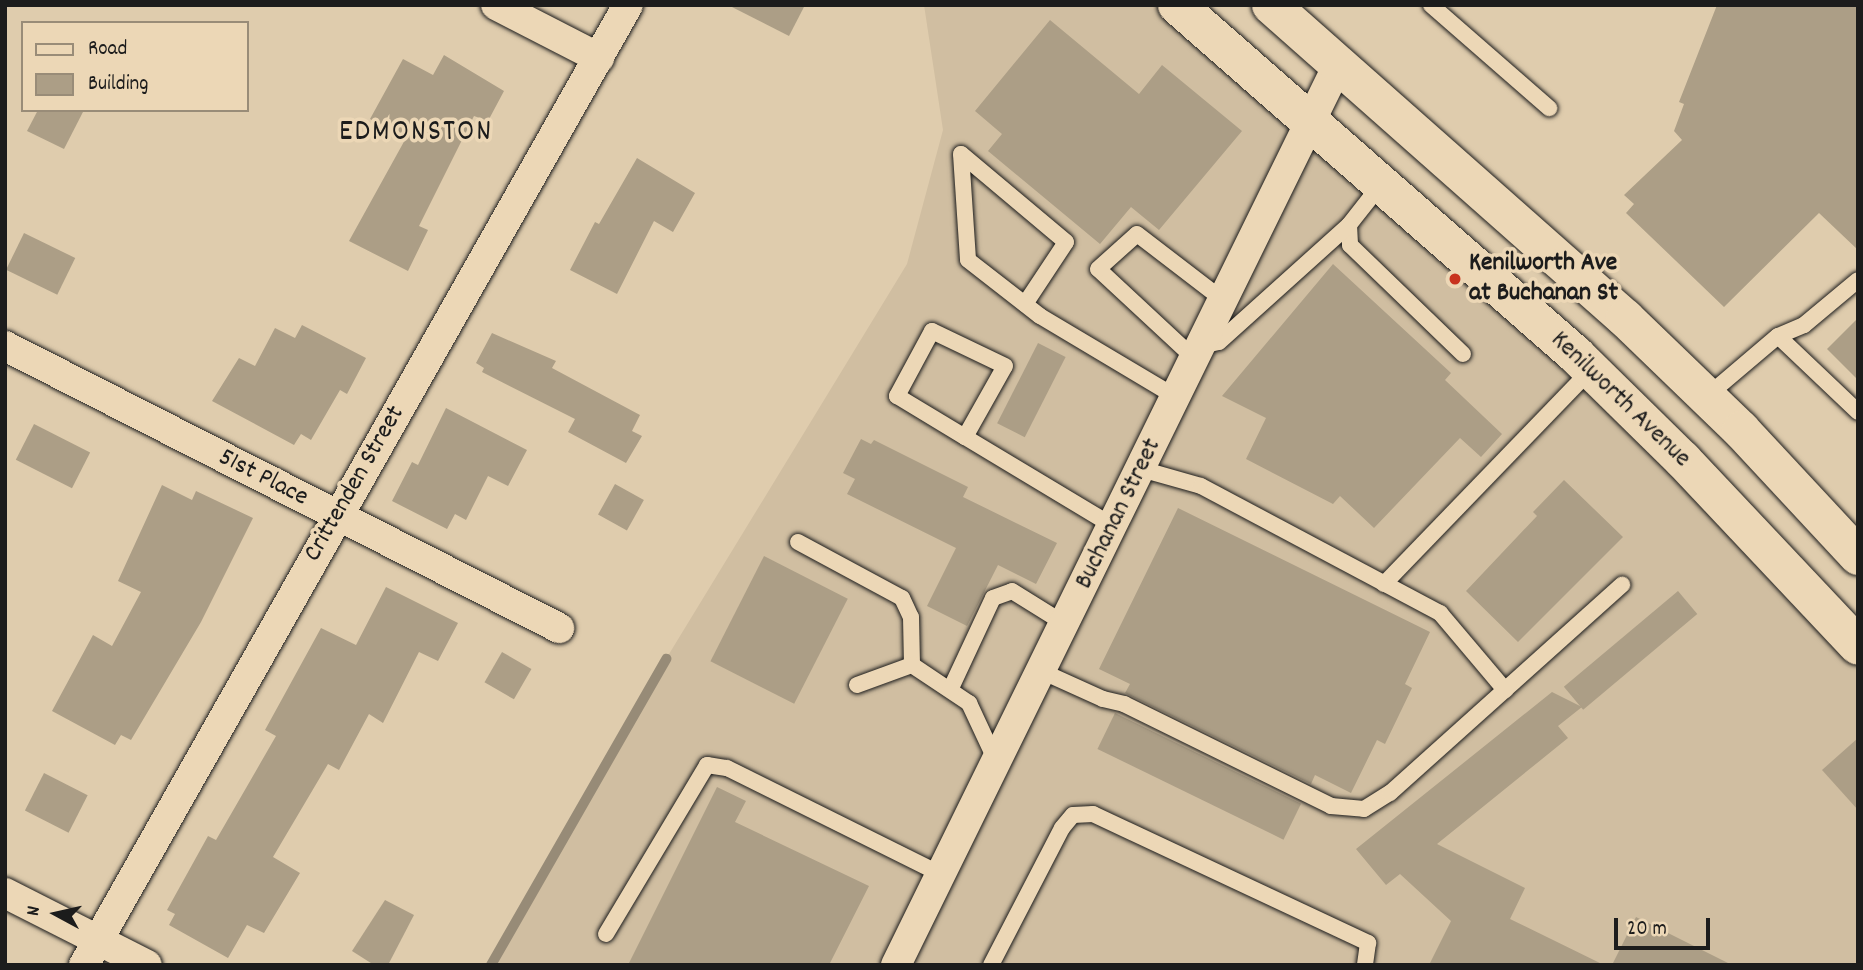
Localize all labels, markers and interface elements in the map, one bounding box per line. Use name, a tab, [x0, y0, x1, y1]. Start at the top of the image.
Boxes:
legend	[21, 21, 248, 112]
text: Road	[88, 35, 127, 65]
text: Building	[88, 70, 148, 100]
district label: EDMONSTON	[340, 116, 492, 152]
place label: Kenilworth Ave at Buchanan St	[1469, 248, 1618, 310]
marker: Kenilworth Ave at Buchanan St	[1447, 271, 1463, 287]
street label: Kenilworth Avenue	[1543, 325, 1697, 475]
street label: Crittenden Street	[298, 401, 412, 567]
street label: Buchanan Street	[1069, 434, 1169, 594]
street label: 51st Place	[213, 442, 313, 514]
north arrow	[21, 879, 91, 949]
text: N	[21, 904, 49, 918]
scale bar	[1618, 904, 1714, 948]
text: 20 m	[1627, 915, 1667, 945]

